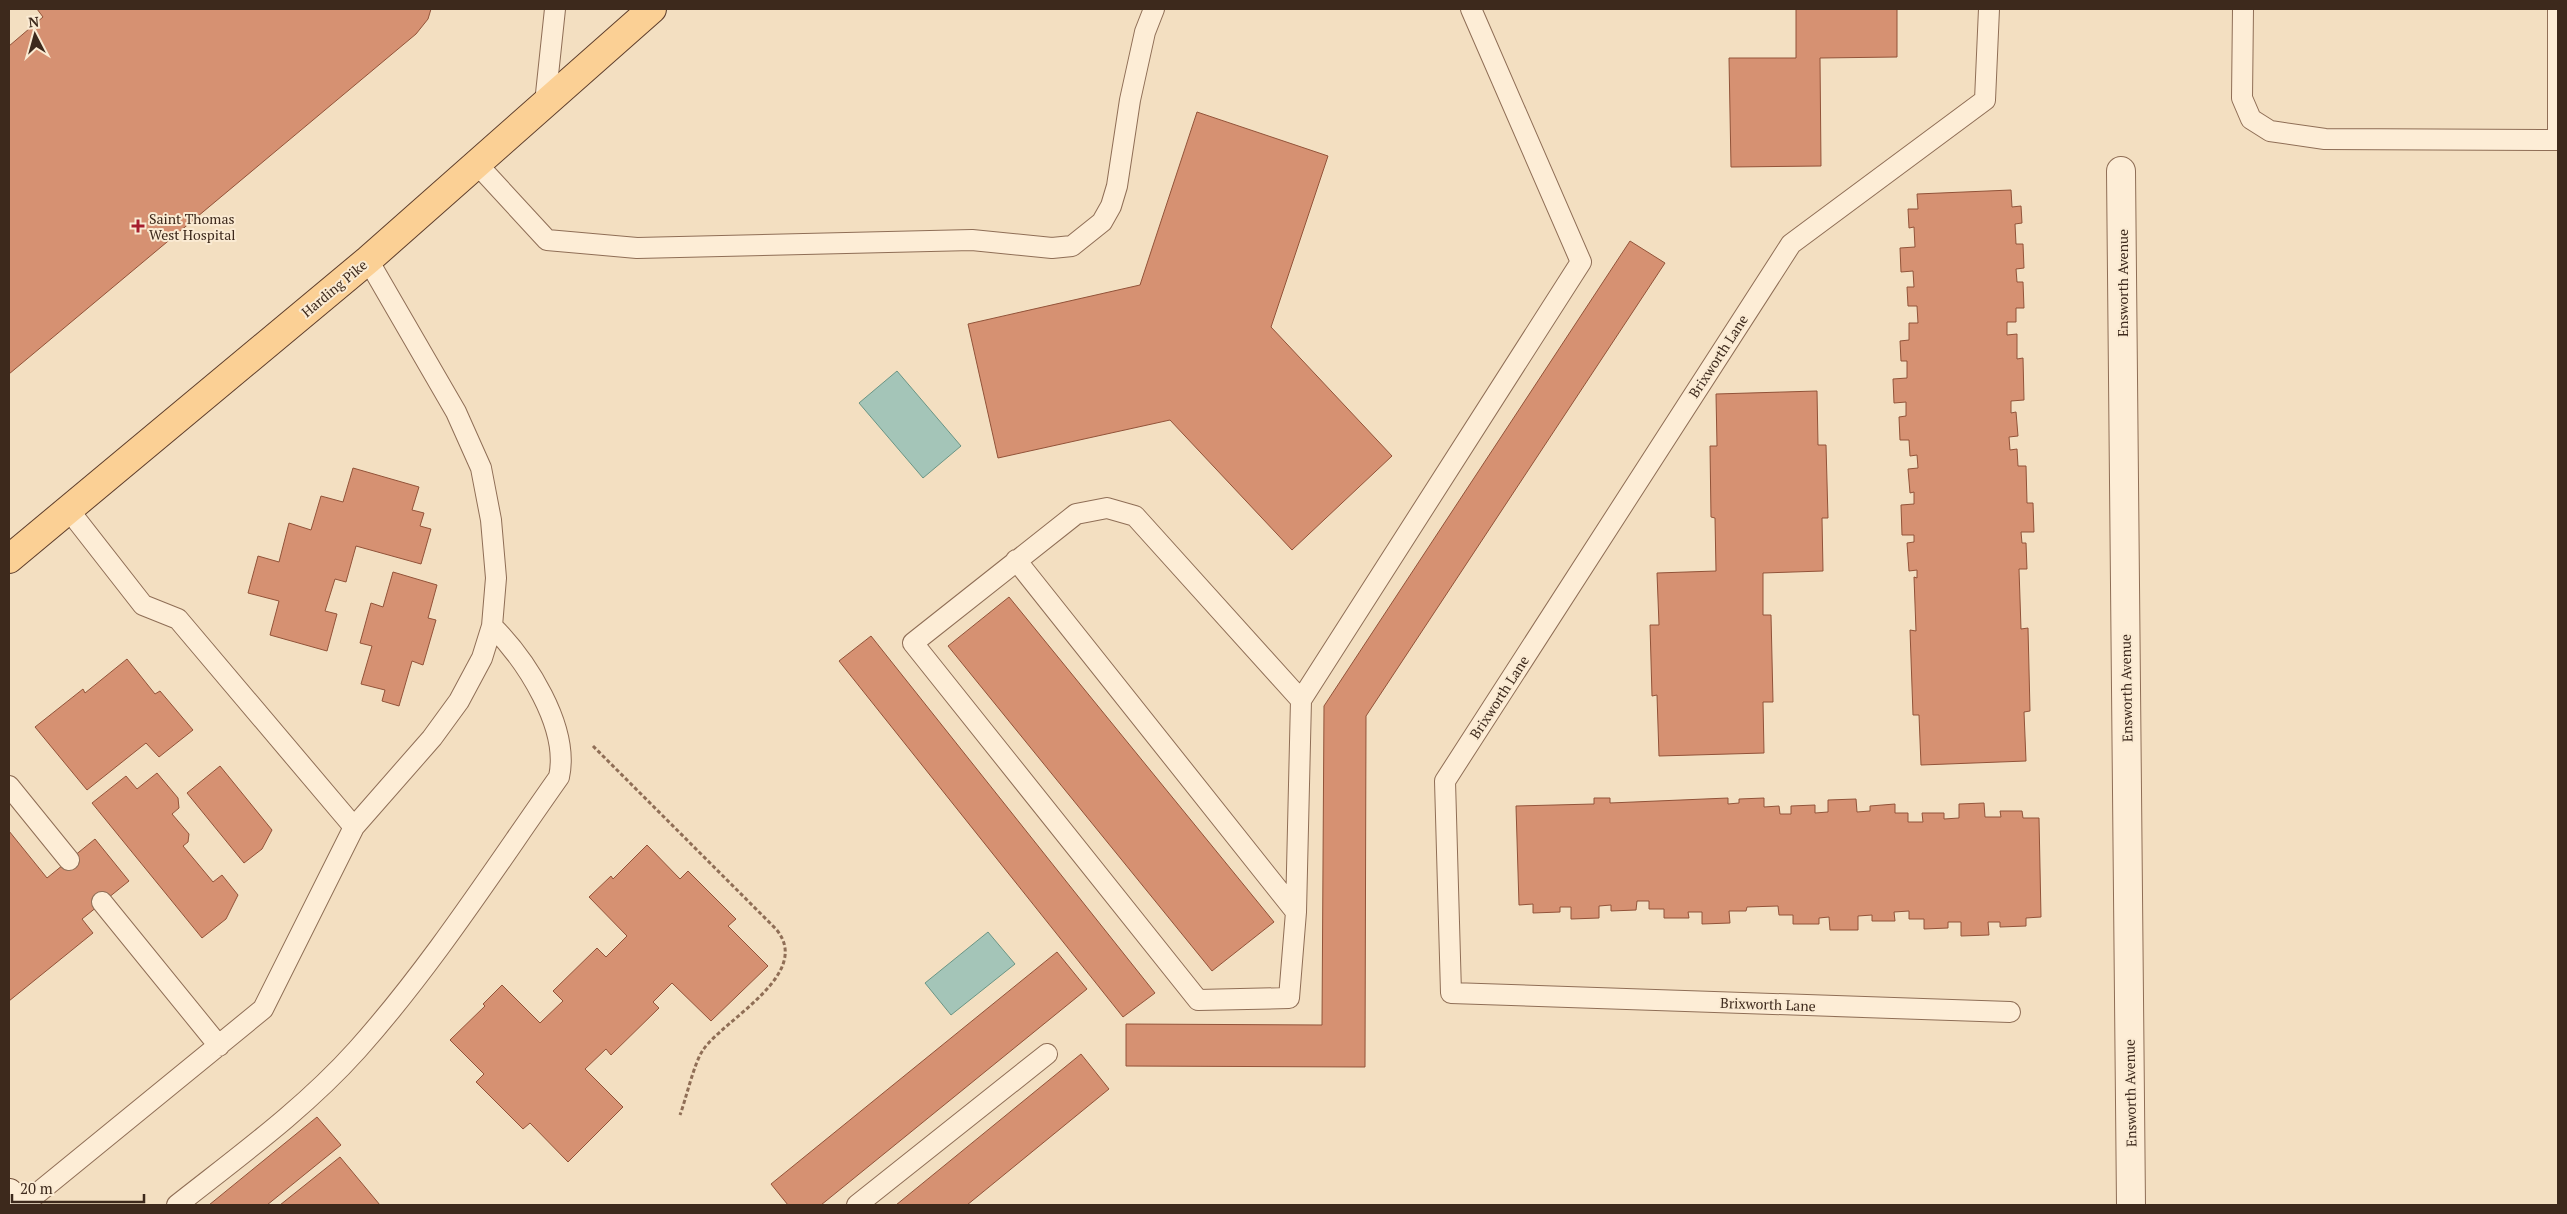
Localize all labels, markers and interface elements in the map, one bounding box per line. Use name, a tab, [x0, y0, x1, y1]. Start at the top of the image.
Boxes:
north arrow	[10, 10, 60, 60]
text: N	[27, 12, 40, 32]
place label: Saint Thomas West Hospital	[149, 209, 235, 244]
marker: Saint Thomas West Hospital	[131, 219, 145, 233]
street label: Ensworth Avenue	[2113, 229, 2132, 337]
street label: Harding Pike	[297, 255, 371, 321]
street label: Brixworth Lane	[1684, 311, 1752, 401]
street label: Ensworth Avenue	[2116, 634, 2136, 742]
street label: Brixworth Lane	[1465, 652, 1533, 742]
street label: Brixworth Lane	[1720, 993, 1816, 1015]
street label: Ensworth Avenue	[2120, 1039, 2140, 1147]
scale bar	[12, 1172, 145, 1204]
text: 20 m	[20, 1178, 53, 1198]

